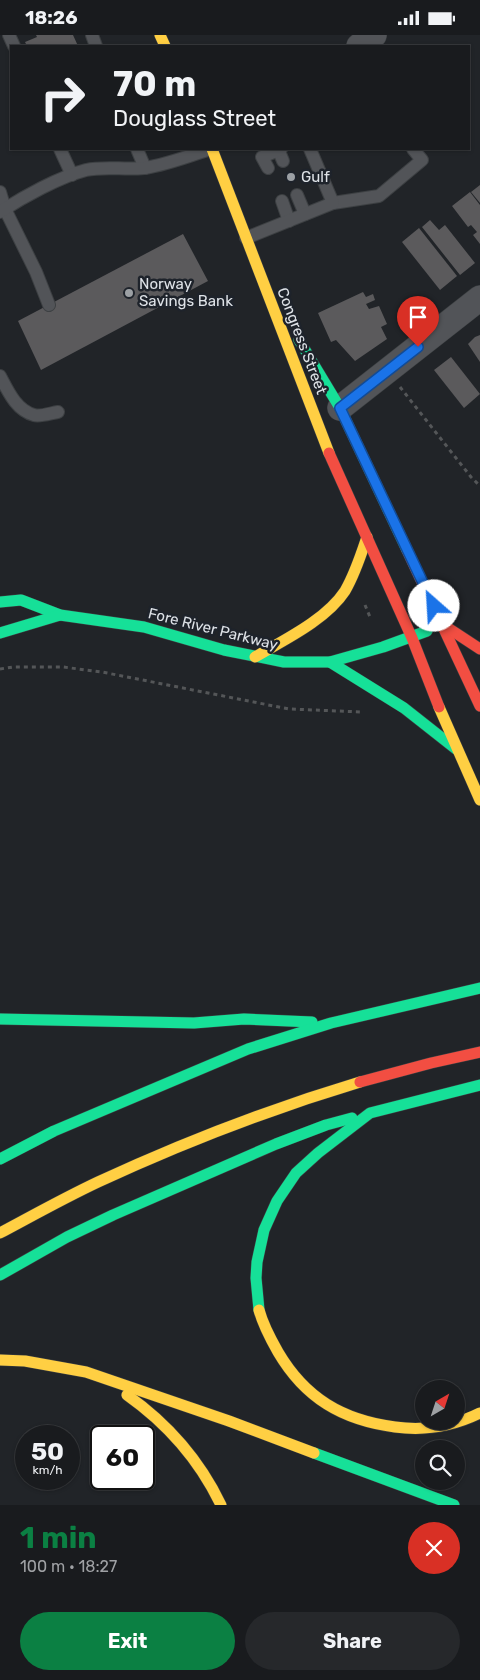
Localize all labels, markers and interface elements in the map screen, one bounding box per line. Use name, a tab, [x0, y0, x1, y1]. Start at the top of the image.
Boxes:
text: 18:26	[25, 6, 78, 29]
text: 70 m	[113, 63, 196, 105]
icon: right	[30, 65, 95, 130]
text: Douglass Street	[113, 105, 276, 132]
place label: Gulf	[301, 168, 330, 186]
marker: Gulf	[285, 171, 297, 183]
place label: Norway Savings Bank	[139, 275, 233, 310]
street label: Congress Street	[273, 285, 331, 397]
marker: Norway Savings Bank	[123, 287, 135, 299]
pin	[397, 296, 439, 347]
icon: arrive	[404, 303, 432, 331]
position arrow	[407, 579, 459, 631]
street label: Fore River Parkway	[146, 604, 280, 654]
north arrow	[415, 1380, 465, 1430]
map controls	[415, 1380, 465, 1490]
speed limit sign: 60	[90, 1425, 155, 1490]
text: 50	[31, 1437, 64, 1466]
button: search	[415, 1440, 465, 1490]
text: km/h	[33, 1463, 62, 1477]
text: 1 min	[20, 1520, 97, 1556]
button: close	[408, 1522, 460, 1574]
text: 100 m · 18:27	[20, 1557, 117, 1576]
button: Exit	[20, 1612, 235, 1670]
button: Share	[245, 1612, 460, 1670]

